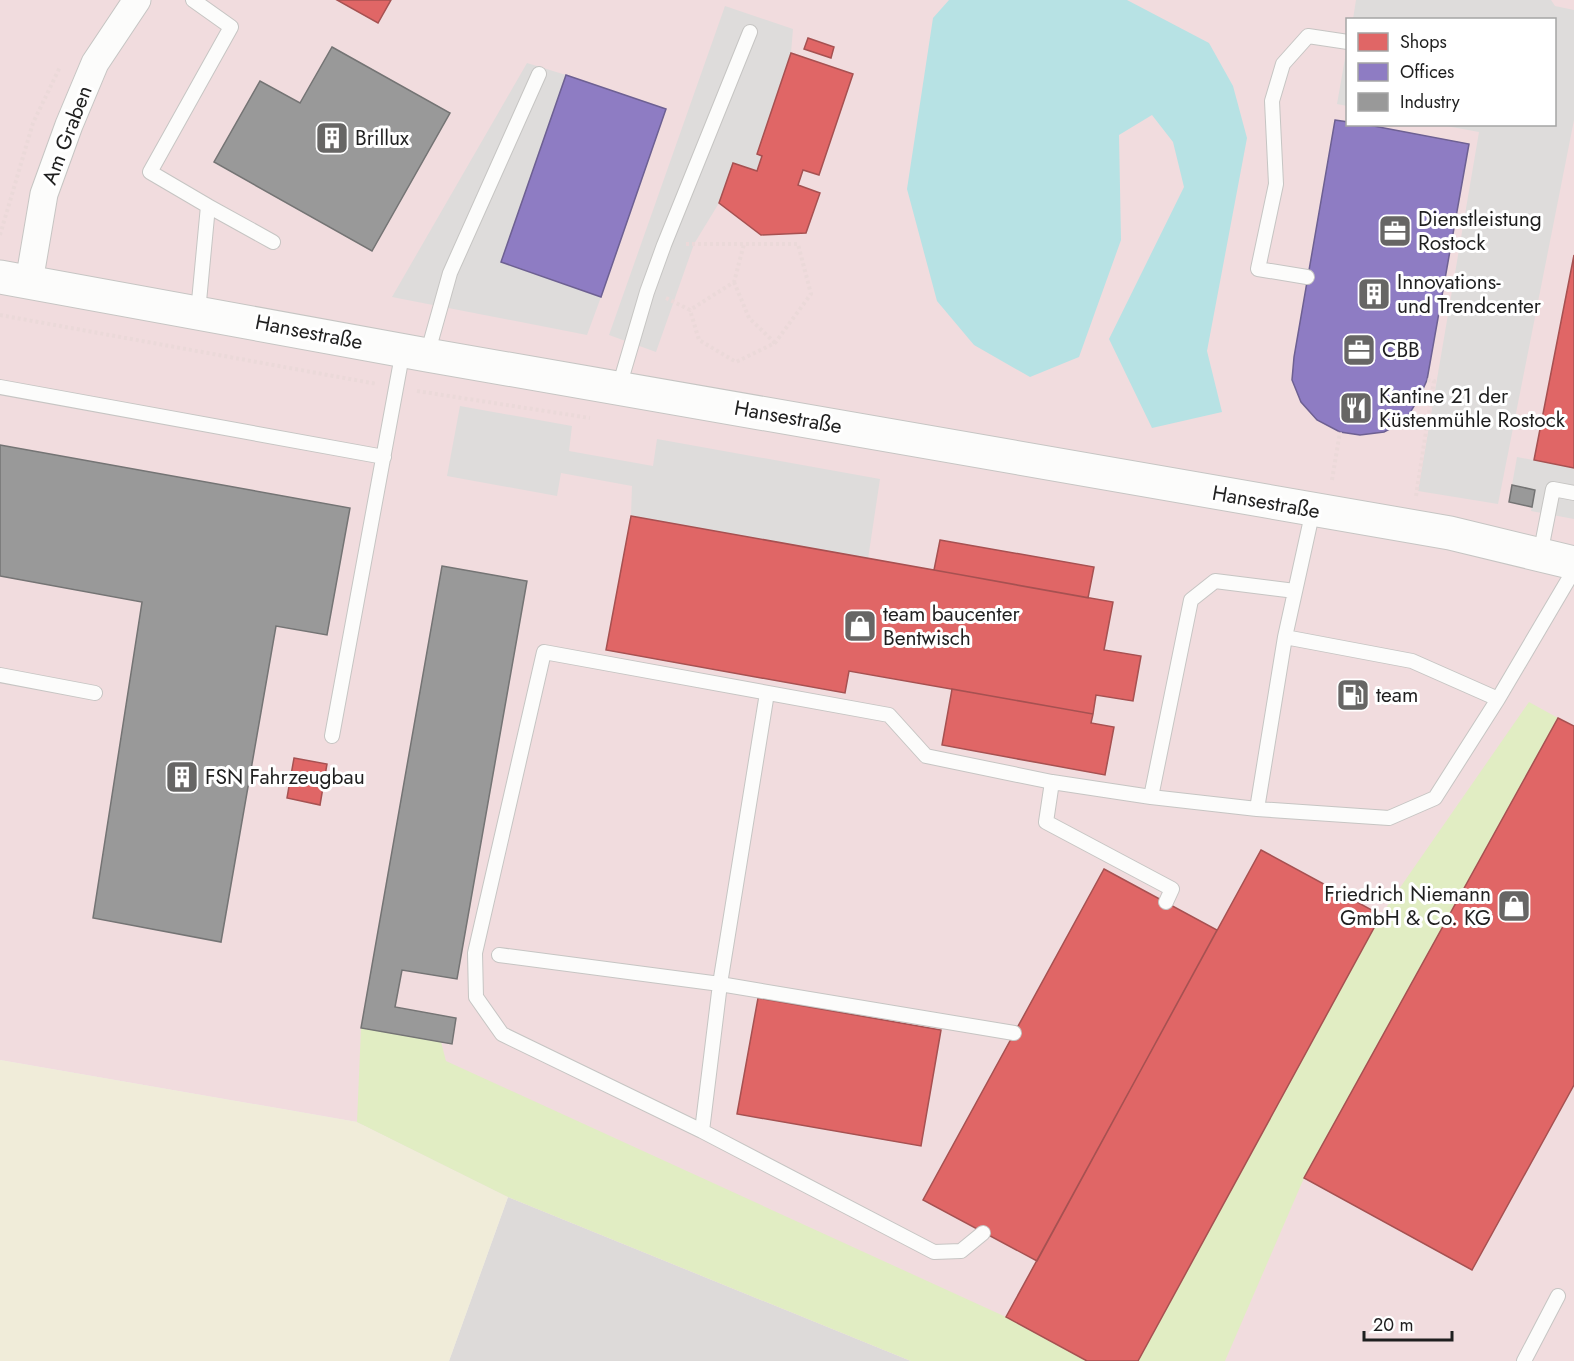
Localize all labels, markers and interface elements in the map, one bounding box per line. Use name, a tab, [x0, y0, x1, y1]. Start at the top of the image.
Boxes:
legend	[1346, 18, 1556, 126]
text: Shops	[1400, 29, 1447, 55]
text: Offices	[1400, 59, 1454, 85]
street label: Am Graben	[34, 81, 100, 189]
text: Industry	[1400, 89, 1460, 115]
building icon: Brillux	[314, 120, 350, 156]
place label: Brillux	[355, 123, 409, 153]
place label: Dienstleistung Rostock	[1418, 204, 1542, 258]
office icon: Dienstleistung Rostock	[1377, 213, 1413, 249]
place label: Innovations- und Trendcenter	[1397, 267, 1542, 321]
building icon: Innovations- und Trendcenter	[1356, 276, 1392, 312]
street label: Hansestraße	[253, 307, 365, 357]
office icon: CBB	[1341, 332, 1377, 368]
place label: CBB	[1382, 335, 1420, 365]
place label: Kantine 21 der Küstenmühle Rostock	[1379, 381, 1566, 435]
restaurant icon: Kantine 21 der Küstenmühle Rostock	[1338, 390, 1374, 426]
street label: Hansestraße	[732, 393, 844, 441]
street label: Hansestraße	[1210, 478, 1322, 526]
place label: team baucenter Bentwisch	[883, 599, 1020, 653]
shop icon: team baucenter Bentwisch	[842, 608, 878, 644]
fuel station icon: team	[1335, 677, 1371, 713]
place label: team	[1376, 680, 1418, 710]
building icon: FSN Fahrzeugbau	[164, 759, 200, 795]
place label: FSN Fahrzeugbau	[205, 762, 365, 792]
place label: Friedrich Niemann GmbH & Co. KG	[1324, 879, 1491, 933]
shop icon: Friedrich Niemann GmbH & Co. KG	[1496, 888, 1532, 924]
scale bar	[1364, 1304, 1452, 1342]
text: 20 m	[1373, 1312, 1413, 1338]

